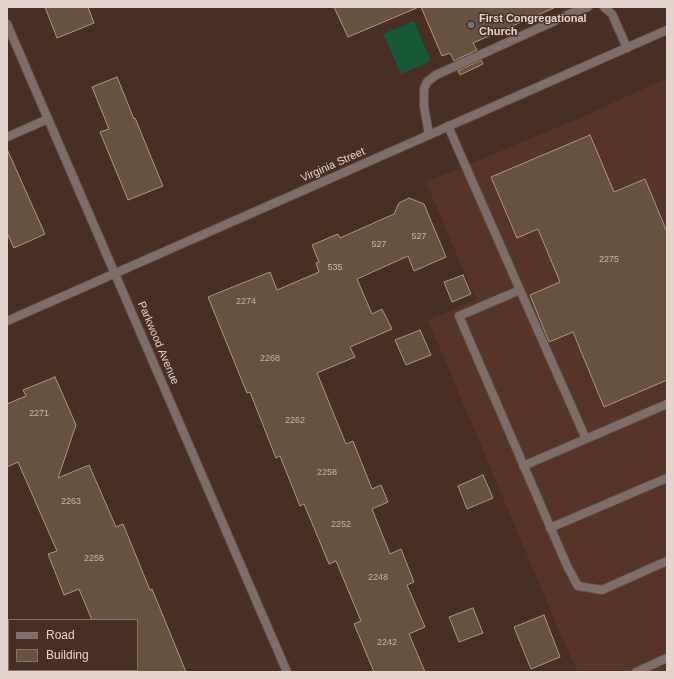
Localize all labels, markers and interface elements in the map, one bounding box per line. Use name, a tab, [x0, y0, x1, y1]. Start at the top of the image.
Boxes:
place label: First Congregational Church	[479, 12, 587, 38]
marker: First Congregational Church	[466, 20, 476, 30]
street label: Virginia Street	[299, 145, 367, 185]
house number: 527	[411, 232, 427, 242]
house number: 527	[371, 240, 387, 250]
house number: 2275	[599, 255, 619, 265]
house number: 535	[327, 263, 343, 273]
house number: 2274	[236, 297, 256, 307]
street label: Parkwood Avenue	[135, 299, 181, 387]
house number: 2268	[260, 354, 280, 364]
house number: 2271	[29, 409, 49, 419]
house number: 2262	[285, 416, 305, 426]
house number: 2258	[317, 468, 337, 478]
house number: 2263	[61, 497, 81, 507]
house number: 2252	[331, 520, 351, 530]
house number: 2255	[84, 554, 104, 564]
house number: 2248	[368, 573, 388, 583]
legend	[8, 619, 138, 671]
text: Road	[46, 628, 75, 642]
house number: 2242	[377, 638, 397, 648]
text: Building	[46, 648, 89, 662]

